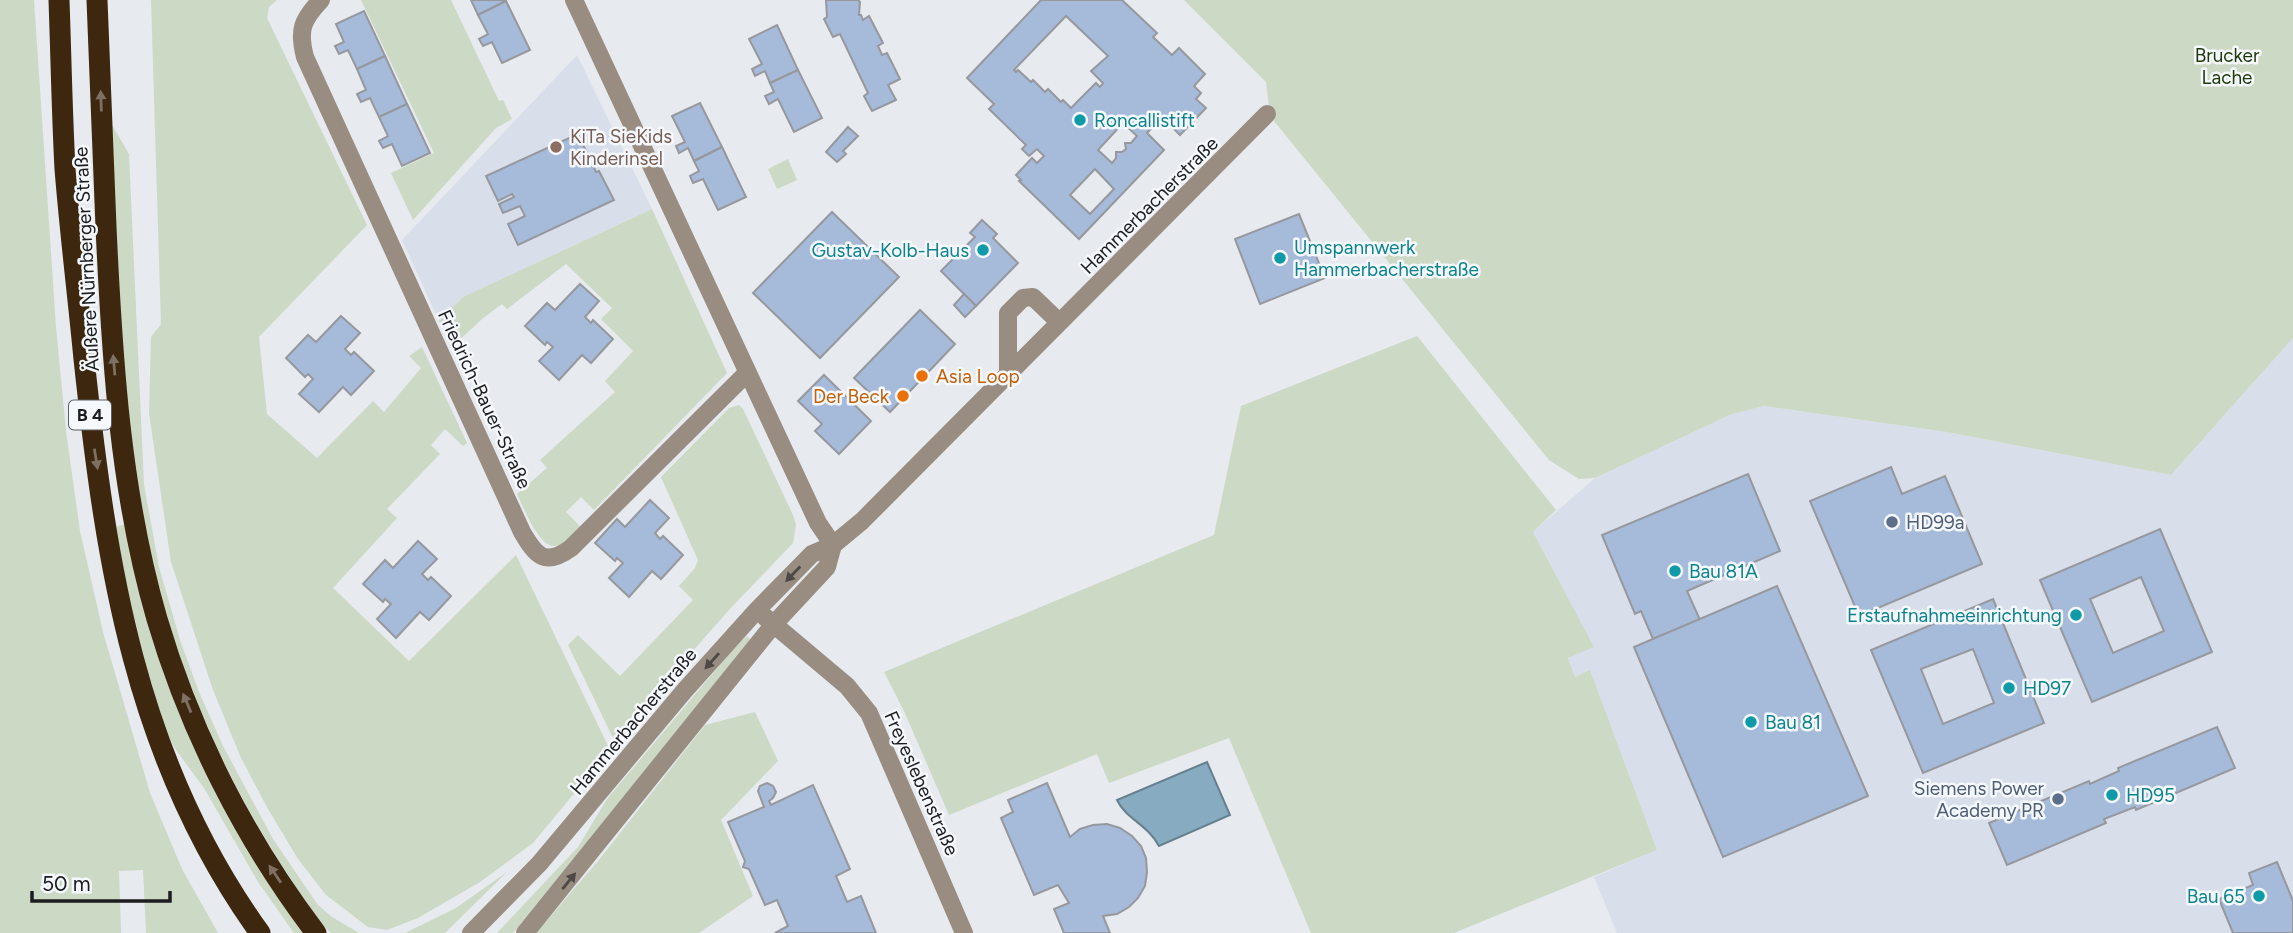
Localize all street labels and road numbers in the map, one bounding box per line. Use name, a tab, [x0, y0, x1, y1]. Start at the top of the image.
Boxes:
street label: Hammerbacherstraße	[1076, 132, 1223, 279]
street label: Äußere Nürnberger Straße	[69, 146, 104, 372]
street label: Friedrich-Bauer-Straße	[433, 306, 536, 492]
road number: B 4	[69, 400, 111, 430]
street label: Hammerbacherstraße	[565, 643, 702, 800]
street label: Freyeslebenstraße	[879, 707, 964, 859]

